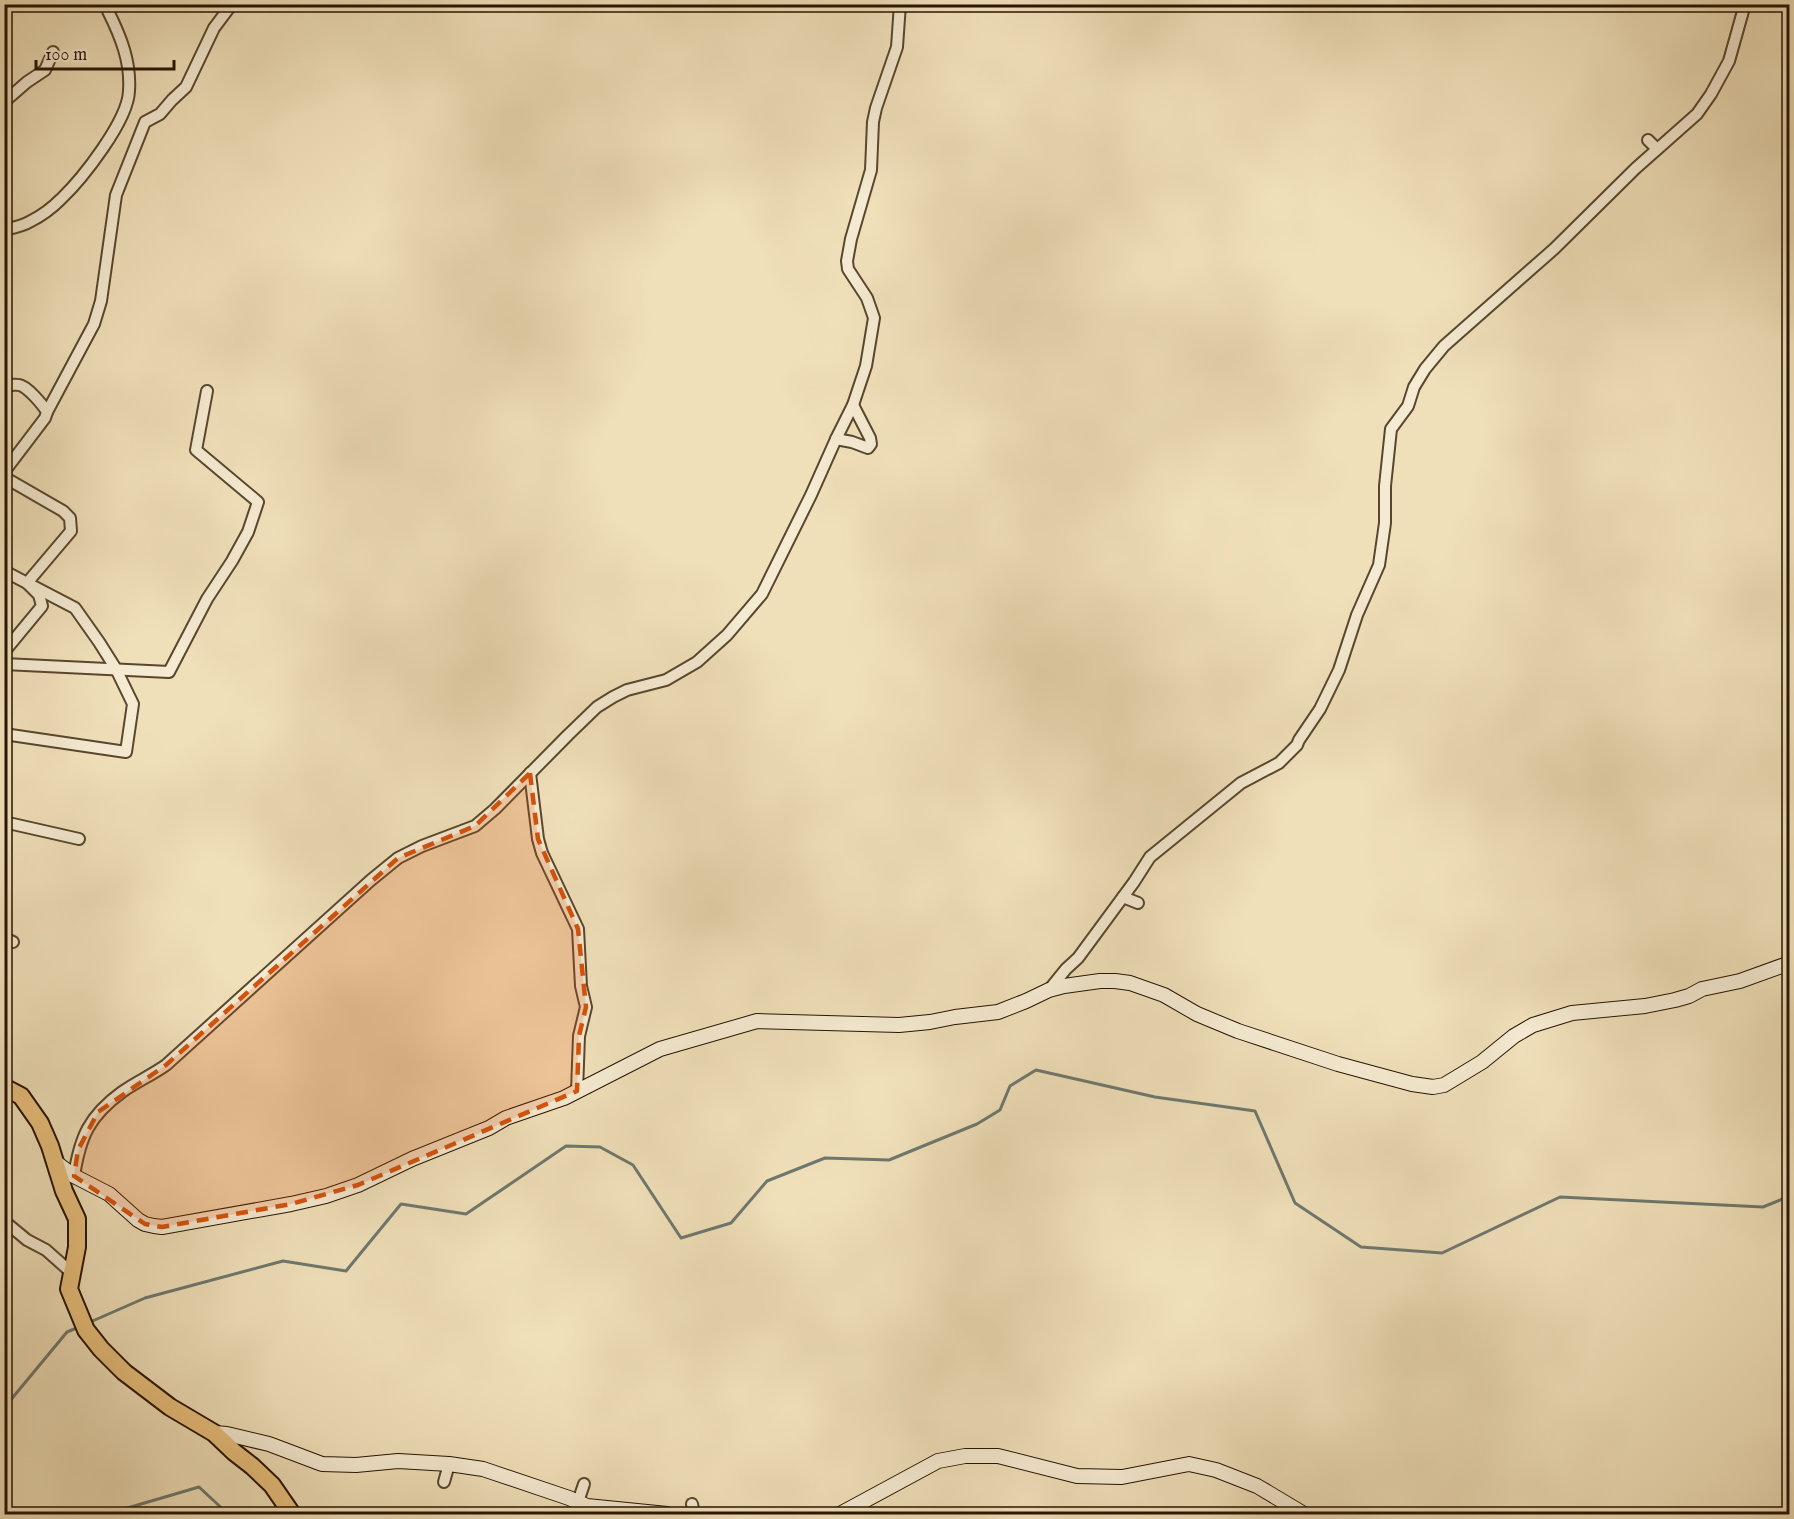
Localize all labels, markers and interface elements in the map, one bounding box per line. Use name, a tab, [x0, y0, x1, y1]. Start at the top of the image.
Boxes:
scale bar	[36, 33, 174, 71]
text: 100 m	[45, 44, 87, 67]

